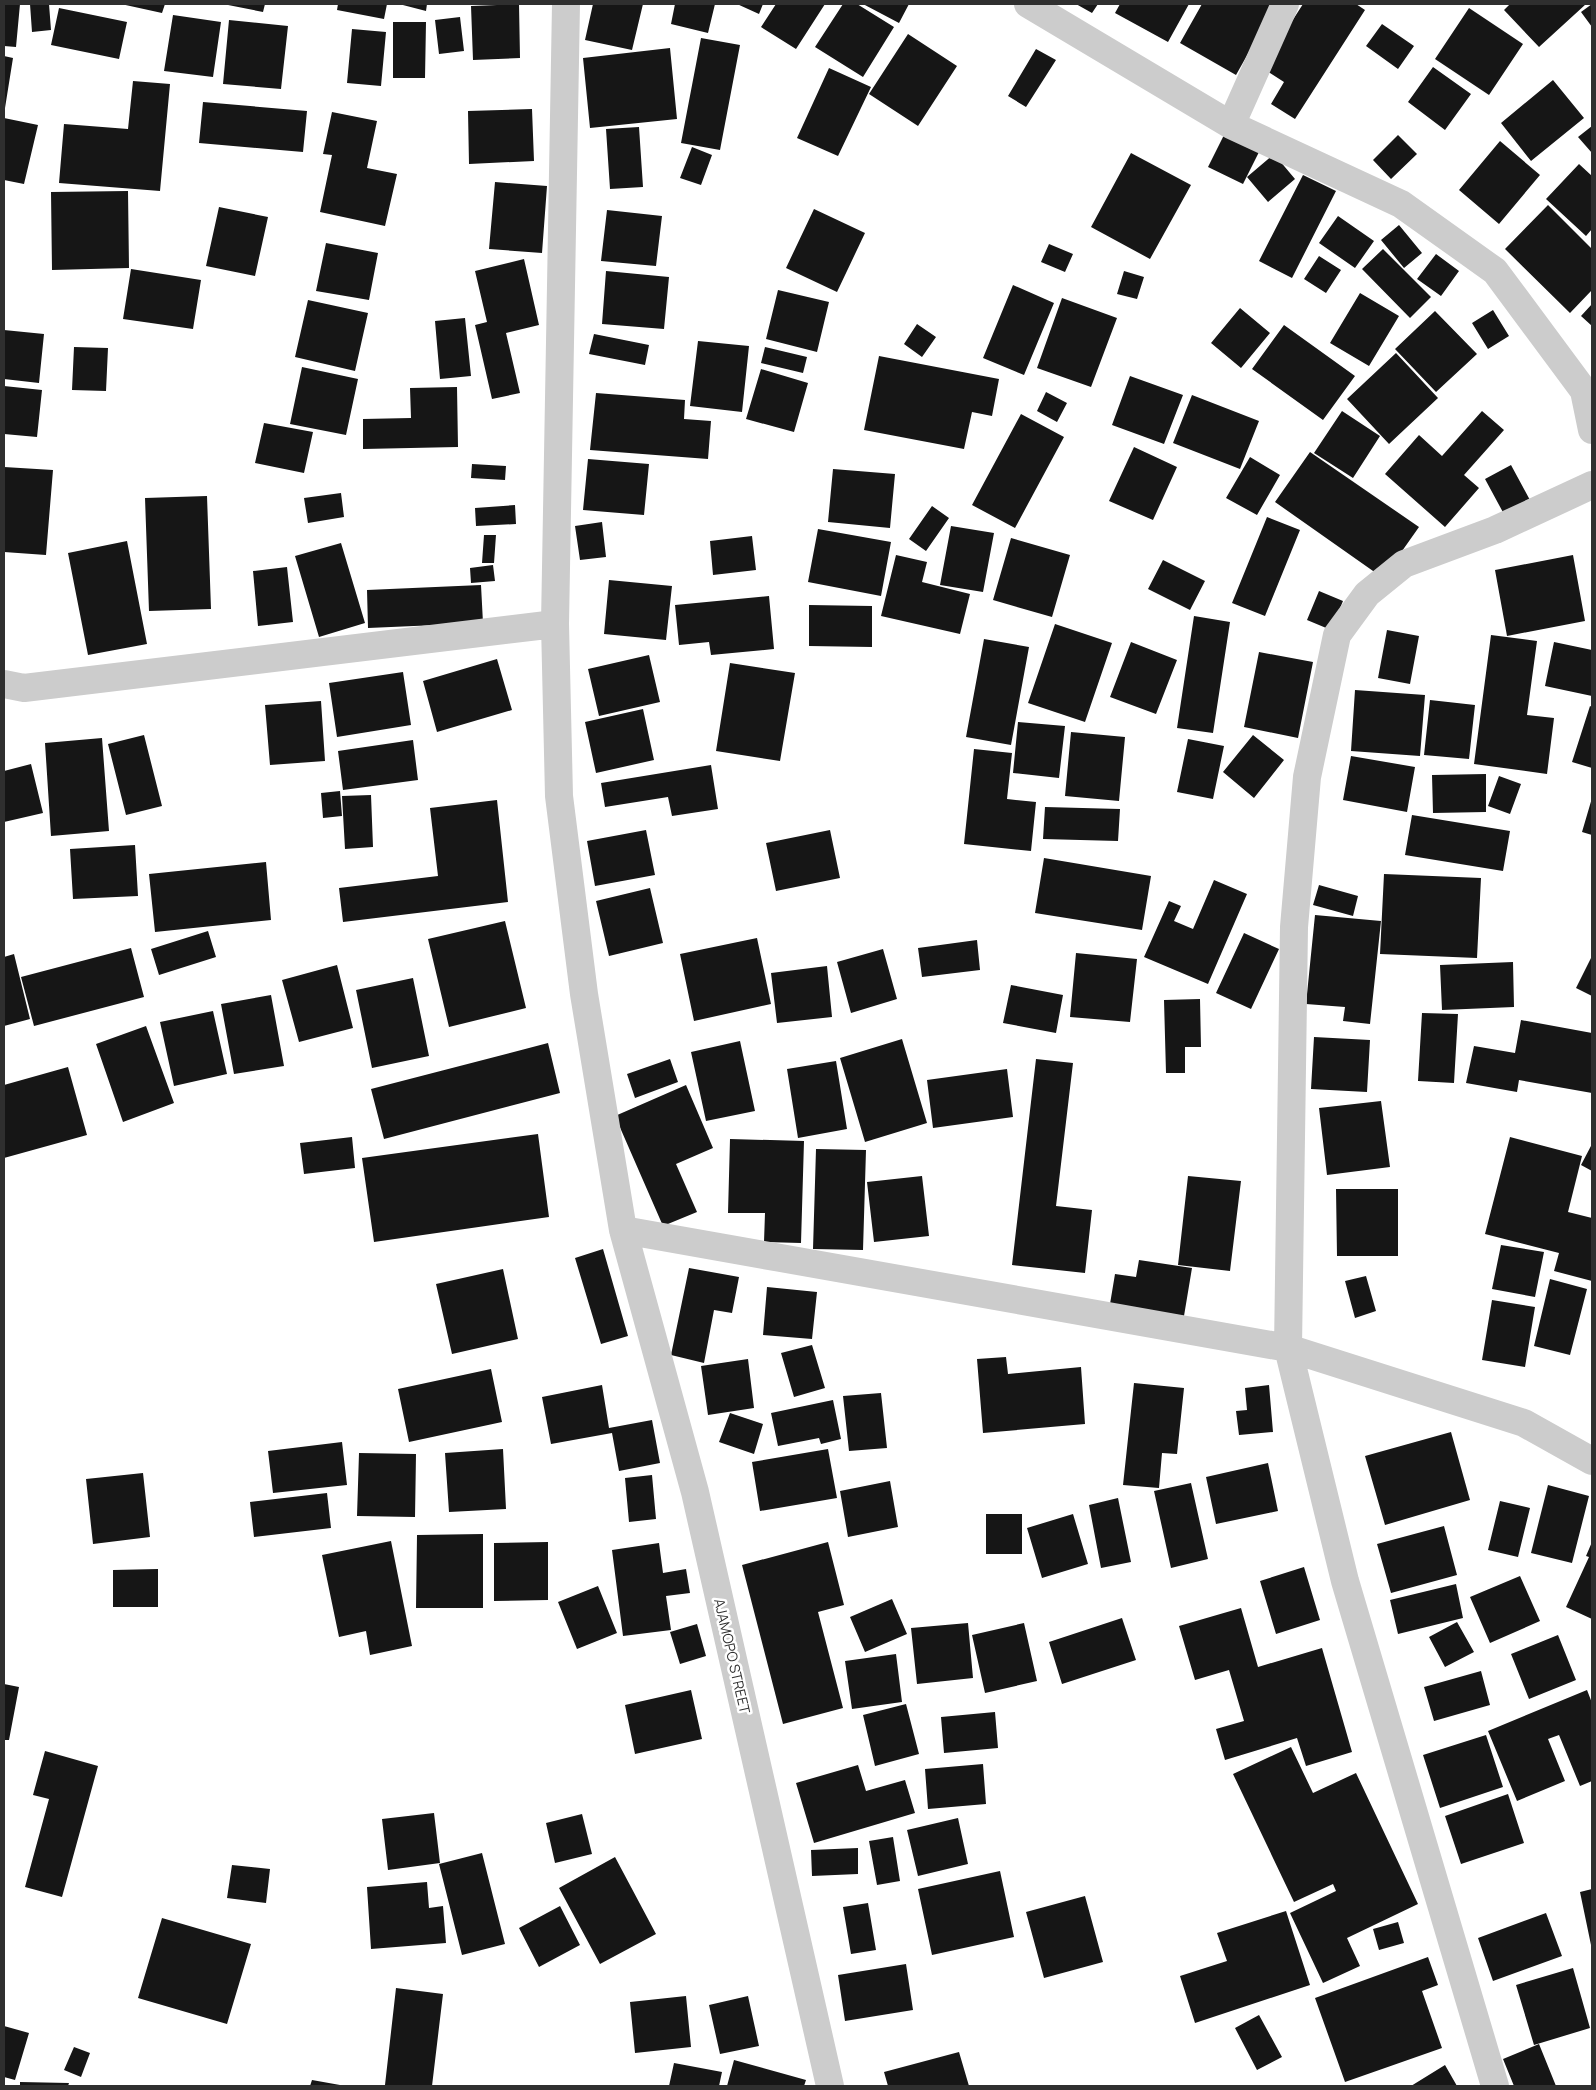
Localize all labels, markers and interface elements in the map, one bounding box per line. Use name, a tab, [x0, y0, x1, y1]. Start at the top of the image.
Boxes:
street label: AJAMOPO STREET	[710, 1597, 755, 1716]

